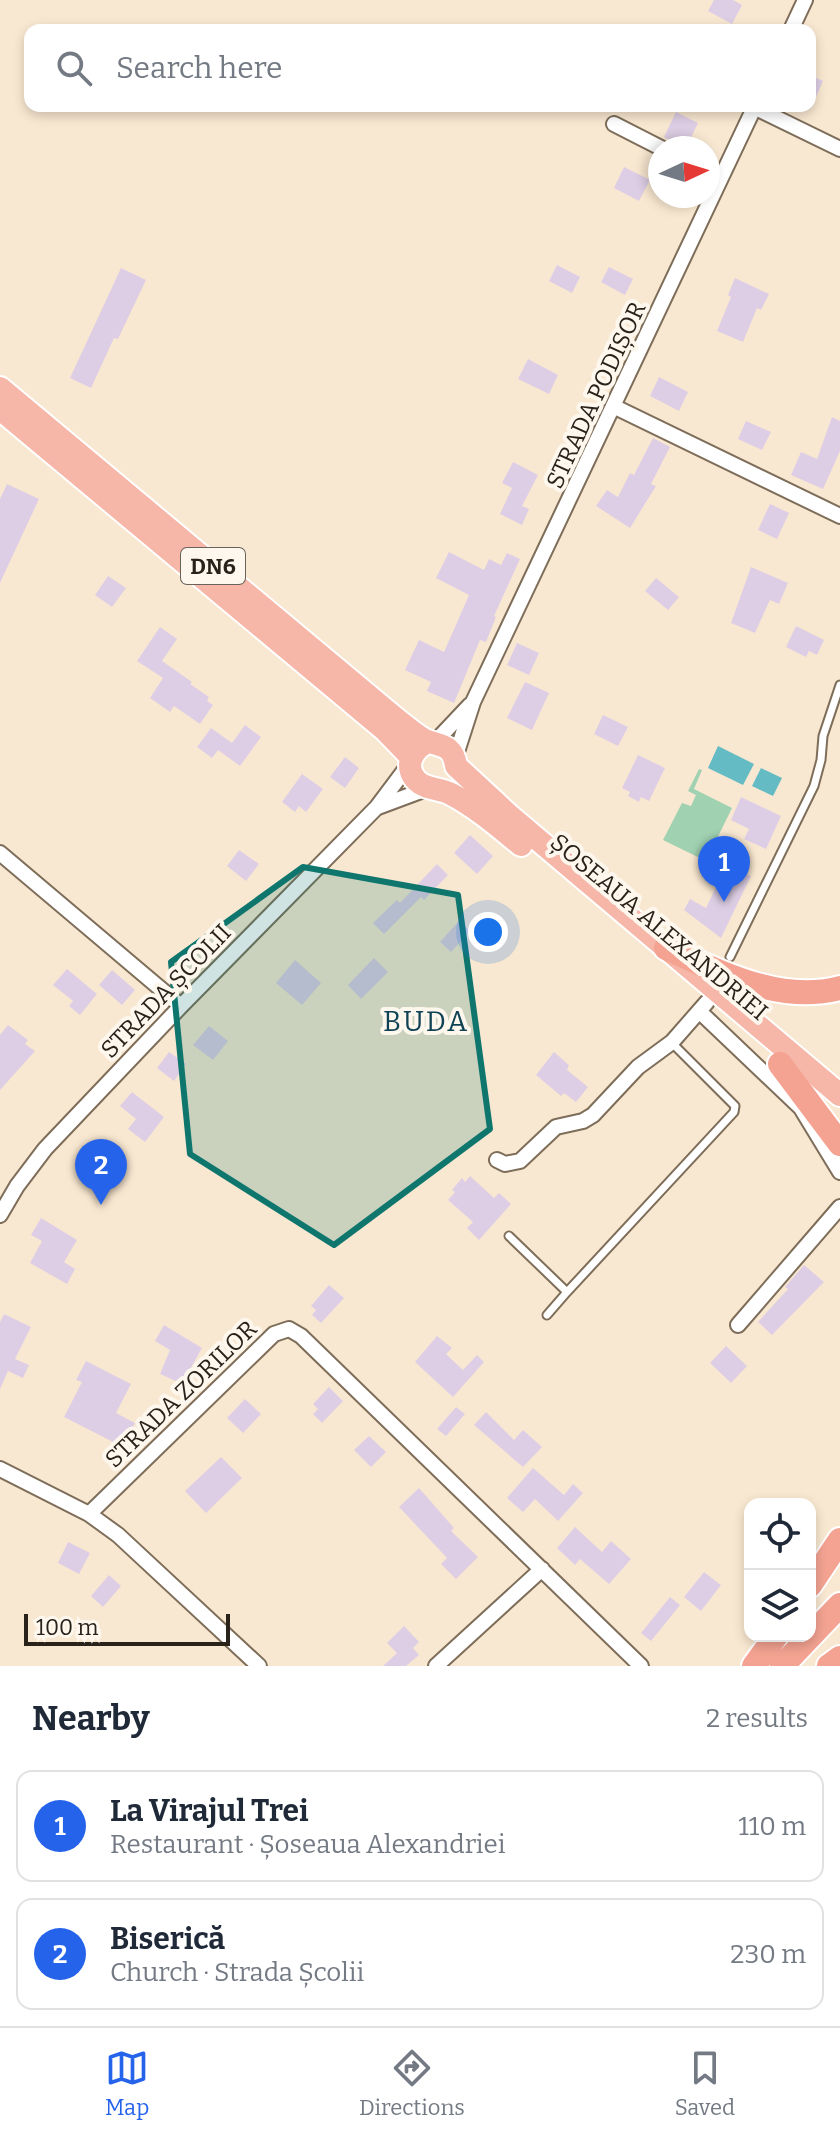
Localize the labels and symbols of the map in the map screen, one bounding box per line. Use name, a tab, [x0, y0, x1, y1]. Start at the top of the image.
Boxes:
north arrow	[648, 136, 720, 208]
street label: STRADA PODIȘOR	[541, 297, 652, 493]
road number: DN6	[181, 548, 245, 584]
street label: ȘOSEAUA ALEXANDRIEI	[544, 828, 773, 1027]
pin: 1	[698, 836, 750, 902]
your location	[468, 912, 508, 952]
street label: STRADA ȘCOLII	[95, 918, 237, 1064]
district label: BUDA	[383, 1005, 469, 1038]
pin: 2	[75, 1139, 127, 1205]
street label: STRADA ZORILOR	[99, 1314, 263, 1473]
scale bar	[24, 1610, 230, 1646]

